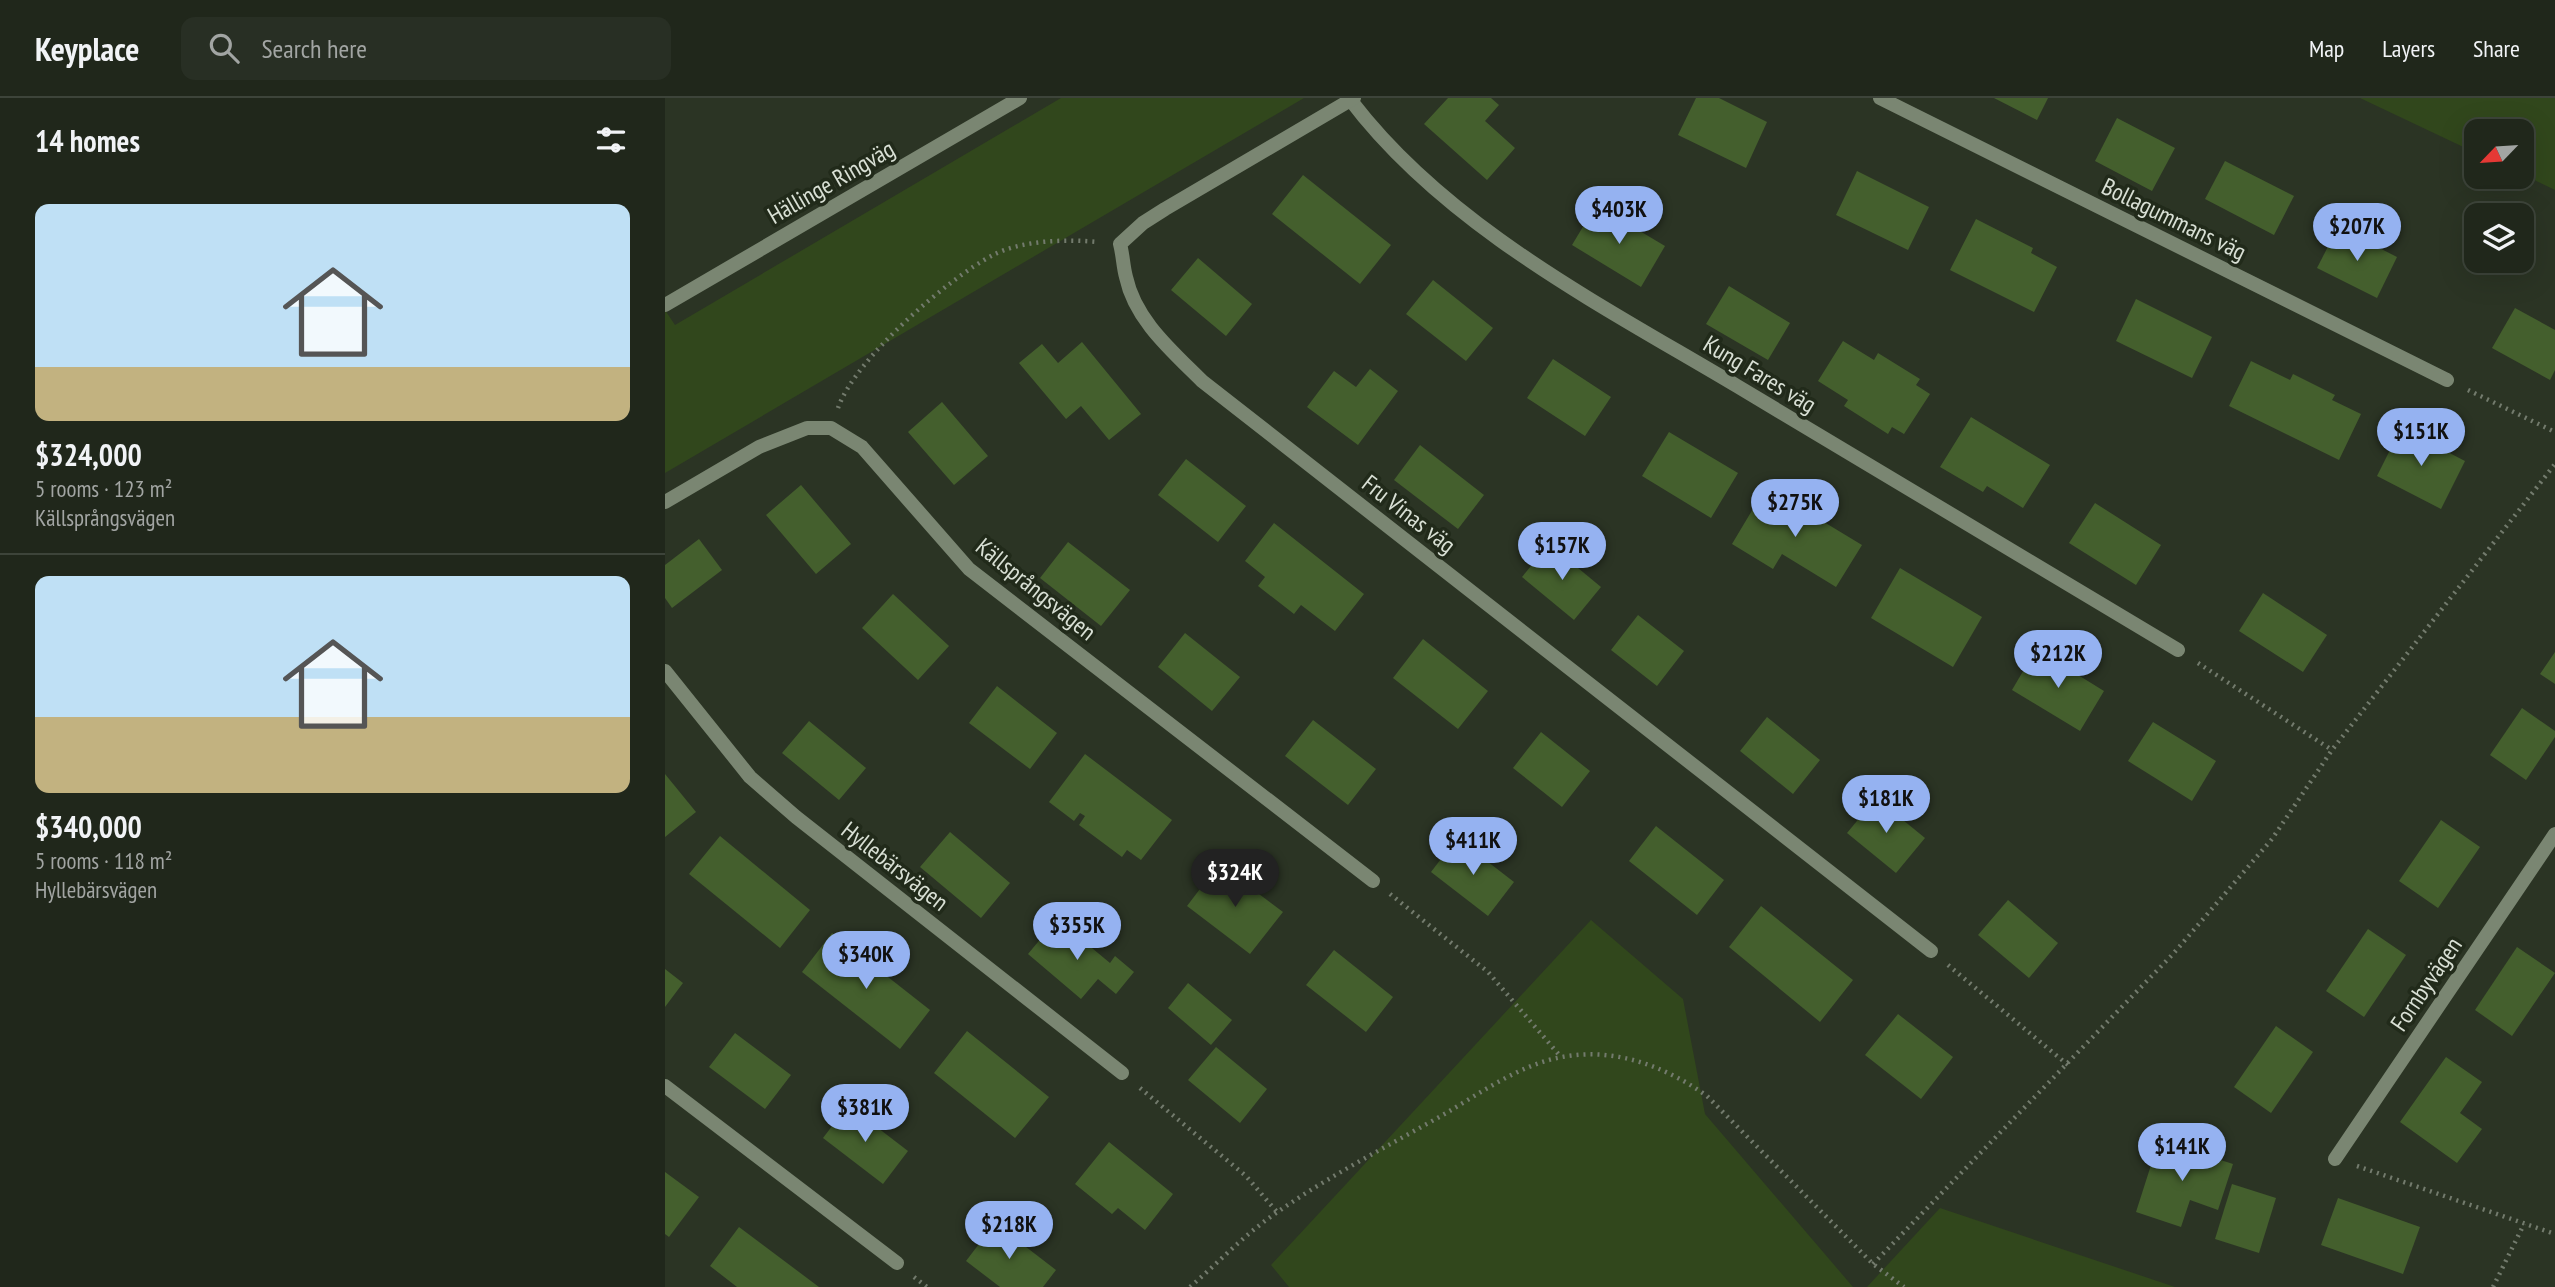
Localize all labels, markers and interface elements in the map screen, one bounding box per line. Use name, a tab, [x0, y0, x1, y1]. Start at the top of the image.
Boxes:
search box	[181, 17, 671, 80]
text: Keyplace	[35, 27, 139, 70]
icon: search	[205, 29, 243, 67]
text: Search here	[261, 32, 367, 65]
text: Map	[2309, 33, 2344, 64]
text: Layers	[2382, 33, 2435, 64]
text: Share	[2473, 33, 2520, 64]
north arrow	[2464, 119, 2534, 189]
map controls	[2464, 119, 2534, 273]
text: 14 homes	[35, 121, 140, 160]
icon: filters	[592, 121, 630, 159]
street label: Hällinge Ringväg	[762, 133, 900, 231]
street label: Bollagummans väg	[2097, 171, 2251, 267]
pin: $403K	[1570, 186, 1668, 246]
text: $403K	[1591, 194, 1647, 223]
button: layers	[2464, 203, 2534, 273]
pin: $207K	[2308, 204, 2406, 263]
text: $207K	[2329, 211, 2385, 240]
icon: home	[270, 249, 396, 375]
street label: Kung Fares väg	[1698, 328, 1822, 420]
pin: $151K	[2372, 408, 2470, 468]
text: $151K	[2393, 416, 2449, 445]
text: $324,000	[35, 435, 142, 474]
street label: Fru Vinas väg	[1356, 468, 1462, 560]
text: 5 rooms · 123 m²	[35, 474, 172, 503]
pin: $275K	[1746, 480, 1844, 539]
text: $275K	[1767, 487, 1823, 516]
text: Källsprångsvägen	[35, 503, 175, 532]
pin: $157K	[1513, 522, 1611, 582]
text: $157K	[1534, 530, 1590, 559]
street label: Källsprångsvägen	[969, 531, 1103, 647]
icon: home	[270, 621, 396, 747]
pin: $212K	[2009, 630, 2107, 690]
text: $212K	[2030, 638, 2086, 667]
pin: $181K	[1837, 776, 1935, 835]
text: $181K	[1858, 783, 1914, 812]
text: $340,000	[35, 807, 142, 846]
street label: Hyllebärsvägen	[835, 815, 955, 917]
pin: $411K	[1424, 818, 1522, 877]
text: $411K	[1445, 825, 1501, 854]
text: 5 rooms · 118 m²	[35, 846, 172, 875]
pin: $324K	[1186, 850, 1284, 909]
text: $324K	[1207, 857, 1263, 886]
text: Hyllebärsvägen	[35, 875, 157, 904]
pin: $355K	[1028, 902, 1126, 962]
text: $355K	[1049, 910, 1105, 939]
street label: Fornbyvägen	[2383, 931, 2469, 1037]
pin: $340K	[817, 932, 915, 991]
text: $340K	[838, 939, 894, 968]
pin: $381K	[816, 1084, 914, 1144]
text: $381K	[837, 1092, 893, 1121]
pin: $141K	[2133, 1124, 2231, 1183]
text: $141K	[2154, 1131, 2210, 1160]
pin: $218K	[960, 1202, 1058, 1261]
text: $218K	[981, 1209, 1037, 1238]

